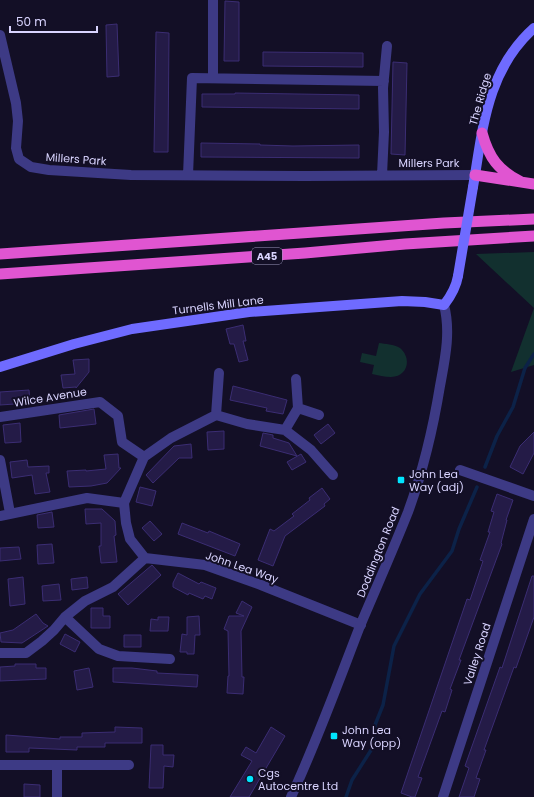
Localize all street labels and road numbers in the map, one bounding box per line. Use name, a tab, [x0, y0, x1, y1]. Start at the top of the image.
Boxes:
street label: The Ridge	[465, 71, 495, 127]
street label: Millers Park	[45, 149, 107, 169]
street label: Millers Park	[399, 155, 460, 171]
road number: A45	[252, 248, 282, 264]
street label: Turnells Mill Lane	[172, 291, 265, 319]
street label: Wilce Avenue	[12, 383, 88, 411]
street label: Doddington Road	[353, 504, 403, 600]
street label: John Lea Way	[203, 547, 281, 587]
street label: Valley Road	[459, 621, 495, 687]

